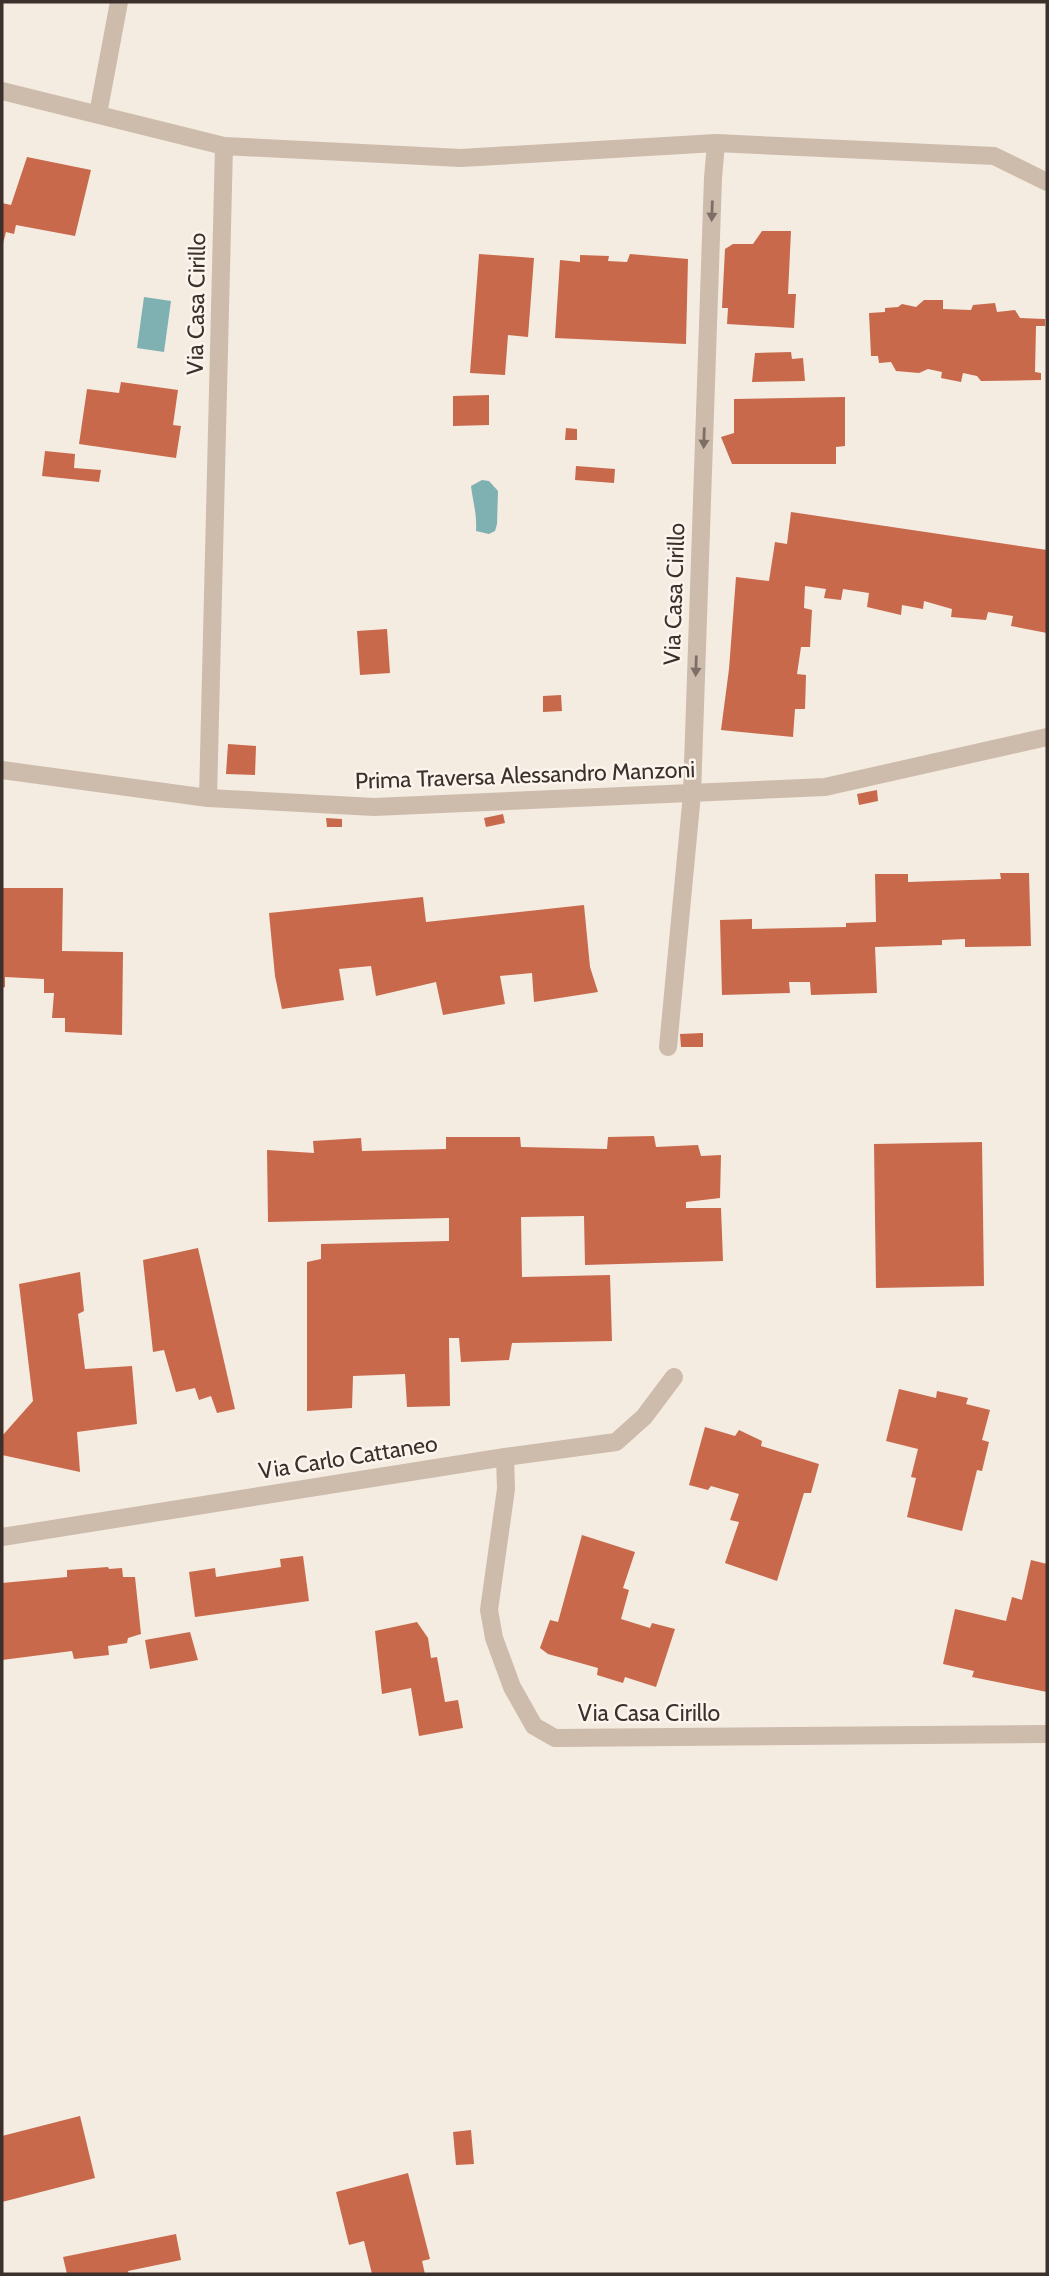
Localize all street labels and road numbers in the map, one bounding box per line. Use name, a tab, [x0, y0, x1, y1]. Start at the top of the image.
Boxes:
street label: Via Casa Cirillo	[181, 233, 211, 375]
street label: Via Casa Cirillo	[658, 522, 690, 666]
street label: Prima Traversa Alessandro Manzoni	[354, 755, 696, 795]
street label: Via Carlo Cattaneo	[257, 1429, 439, 1485]
street label: Via Casa Cirillo	[578, 1699, 720, 1727]

